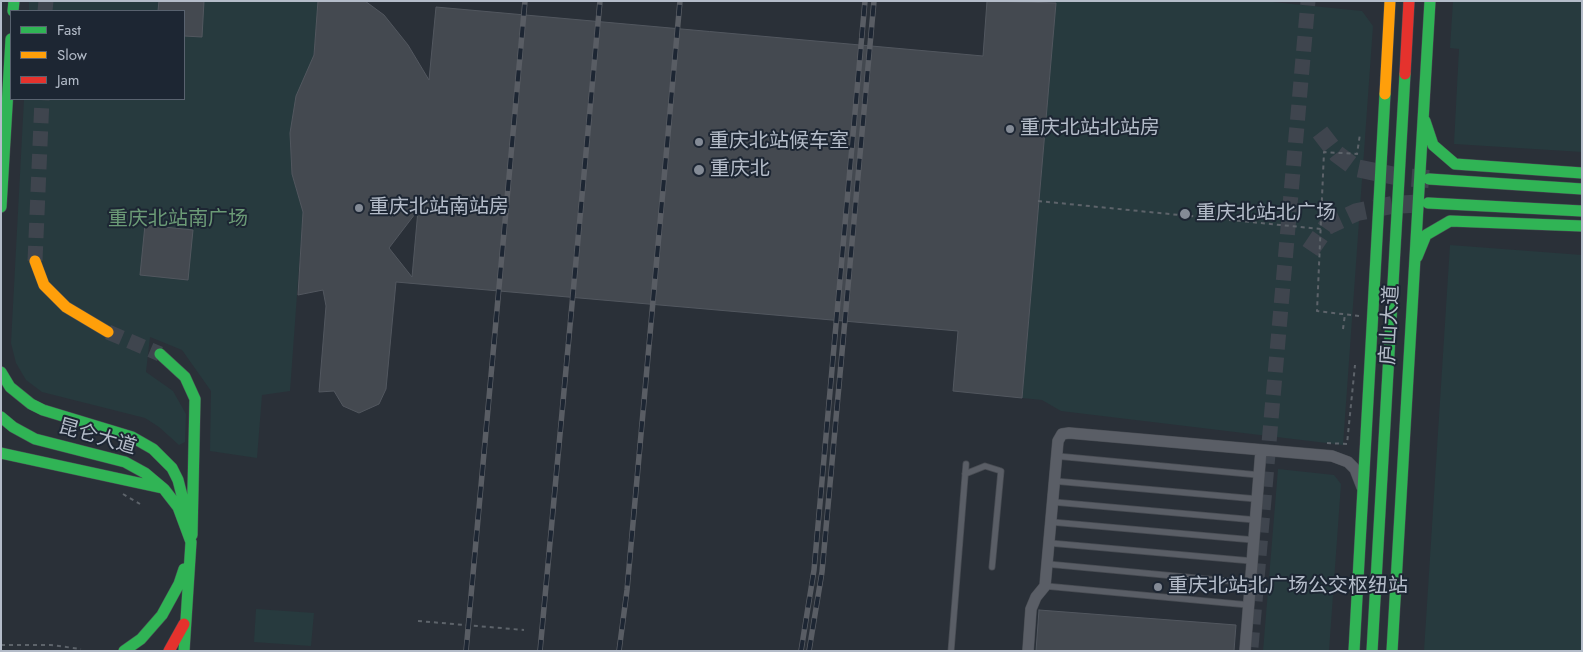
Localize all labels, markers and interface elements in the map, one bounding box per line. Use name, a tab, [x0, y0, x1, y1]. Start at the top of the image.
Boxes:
legend	[10, 10, 185, 100]
text: Fast	[57, 19, 81, 41]
text: Slow	[57, 44, 87, 66]
text: Jam	[57, 69, 80, 91]
place label: 重庆北站北站房	[1020, 117, 1160, 141]
marker: 重庆北站北站房	[1004, 123, 1016, 135]
place label: 重庆北站候车室	[709, 130, 849, 154]
marker: 重庆北站候车室	[693, 136, 705, 148]
place label: 重庆北	[710, 158, 770, 182]
marker: 重庆北	[692, 163, 706, 177]
place label: 重庆北站南站房	[369, 196, 509, 220]
marker: 重庆北站南站房	[353, 202, 365, 214]
place label: 重庆北站北广场	[1196, 202, 1336, 226]
marker: 重庆北站北广场	[1178, 207, 1192, 221]
park label: 重庆北站南广场	[108, 208, 248, 232]
street label: 庐山大道	[1377, 284, 1405, 366]
street label: 昆仑大道	[55, 415, 139, 461]
place label: 重庆北站北广场公交枢纽站	[1168, 575, 1408, 599]
marker: 重庆北站北广场公交枢纽站	[1152, 581, 1164, 593]

